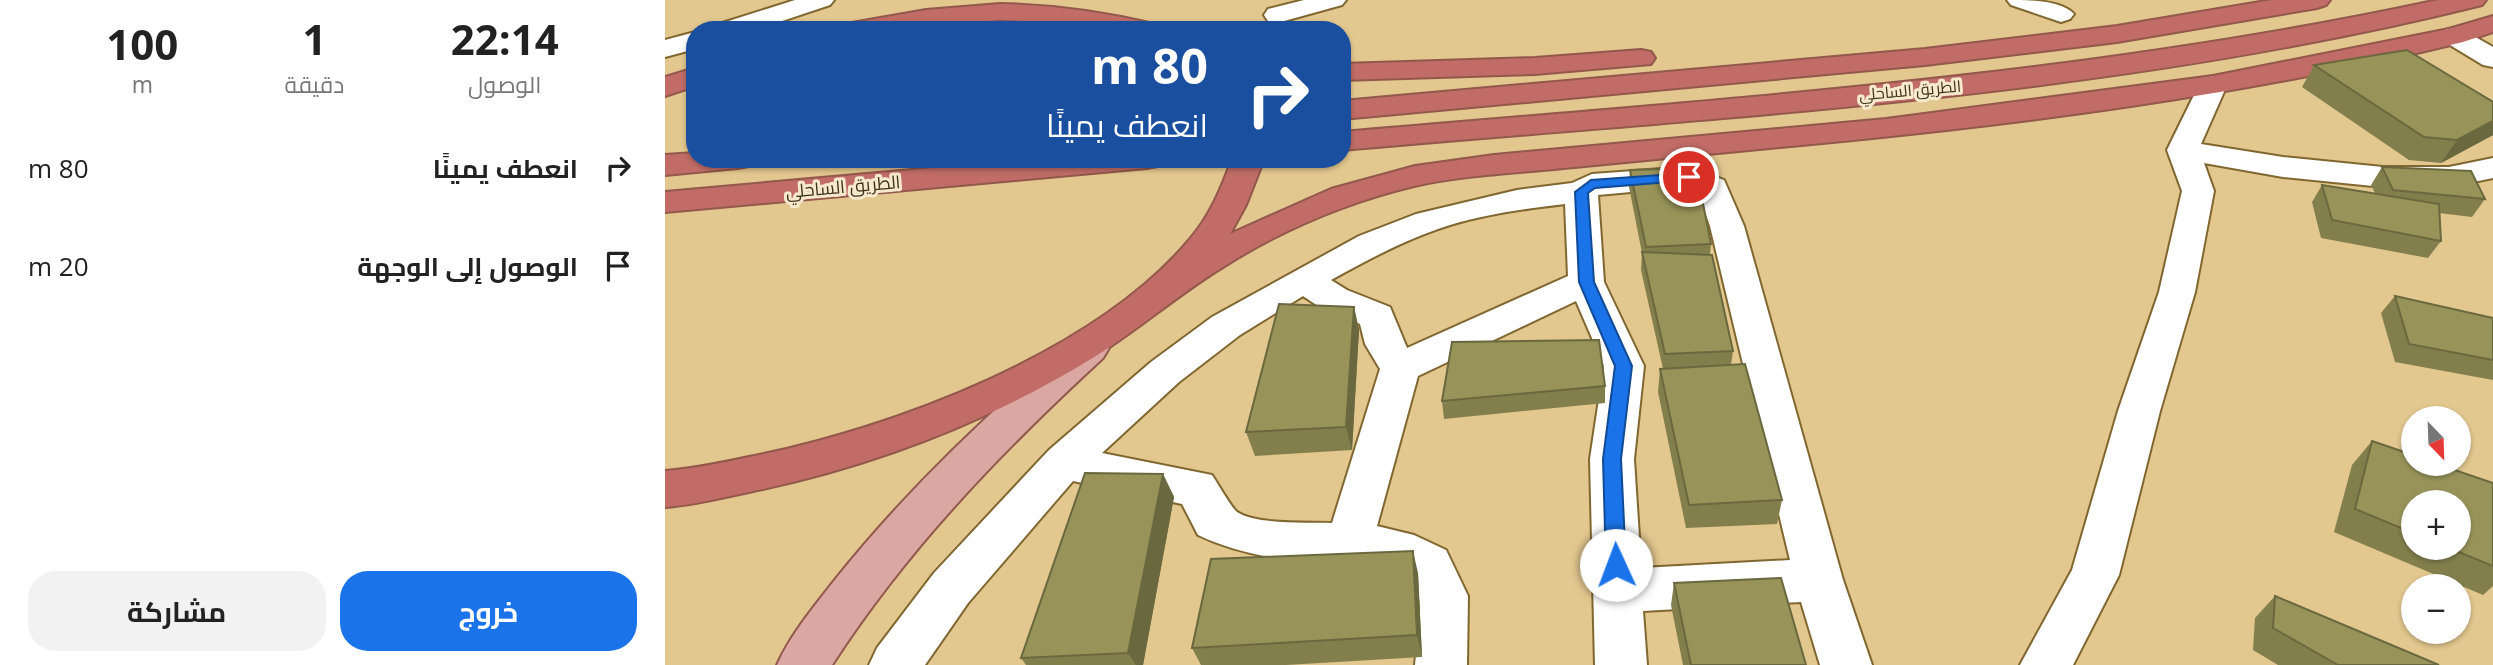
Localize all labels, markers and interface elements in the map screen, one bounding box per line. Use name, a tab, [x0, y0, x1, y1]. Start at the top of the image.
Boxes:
text: 1	[303, 10, 327, 67]
text: 22:14	[451, 10, 559, 67]
text: 100	[106, 15, 178, 72]
text: 80 m	[1091, 32, 1208, 98]
icon: right	[1232, 49, 1323, 140]
text: m	[132, 68, 153, 100]
text: دقيقة	[285, 68, 344, 100]
text: الوصول	[468, 68, 541, 100]
street label: الطريق الساحلي	[1858, 75, 1962, 108]
text: انعطف يمينًا	[1046, 103, 1208, 146]
pin	[1659, 147, 1719, 207]
icon: right	[599, 149, 637, 187]
text: 80 m	[28, 150, 89, 186]
text: انعطف يمينًا	[433, 150, 578, 186]
icon: arrive	[1670, 158, 1708, 196]
street label: الطريق الساحلي	[784, 169, 902, 206]
icon: arrive	[599, 247, 637, 285]
text: 20 m	[28, 248, 89, 284]
text: الوصول إلى الوجهة	[357, 248, 578, 284]
north arrow	[2401, 406, 2471, 476]
map controls	[2401, 406, 2471, 644]
button: +	[2401, 490, 2471, 560]
position arrow	[1579, 528, 1653, 602]
button: مشاركة	[28, 571, 326, 651]
button: خروج	[340, 571, 637, 651]
button: −	[2401, 574, 2471, 644]

